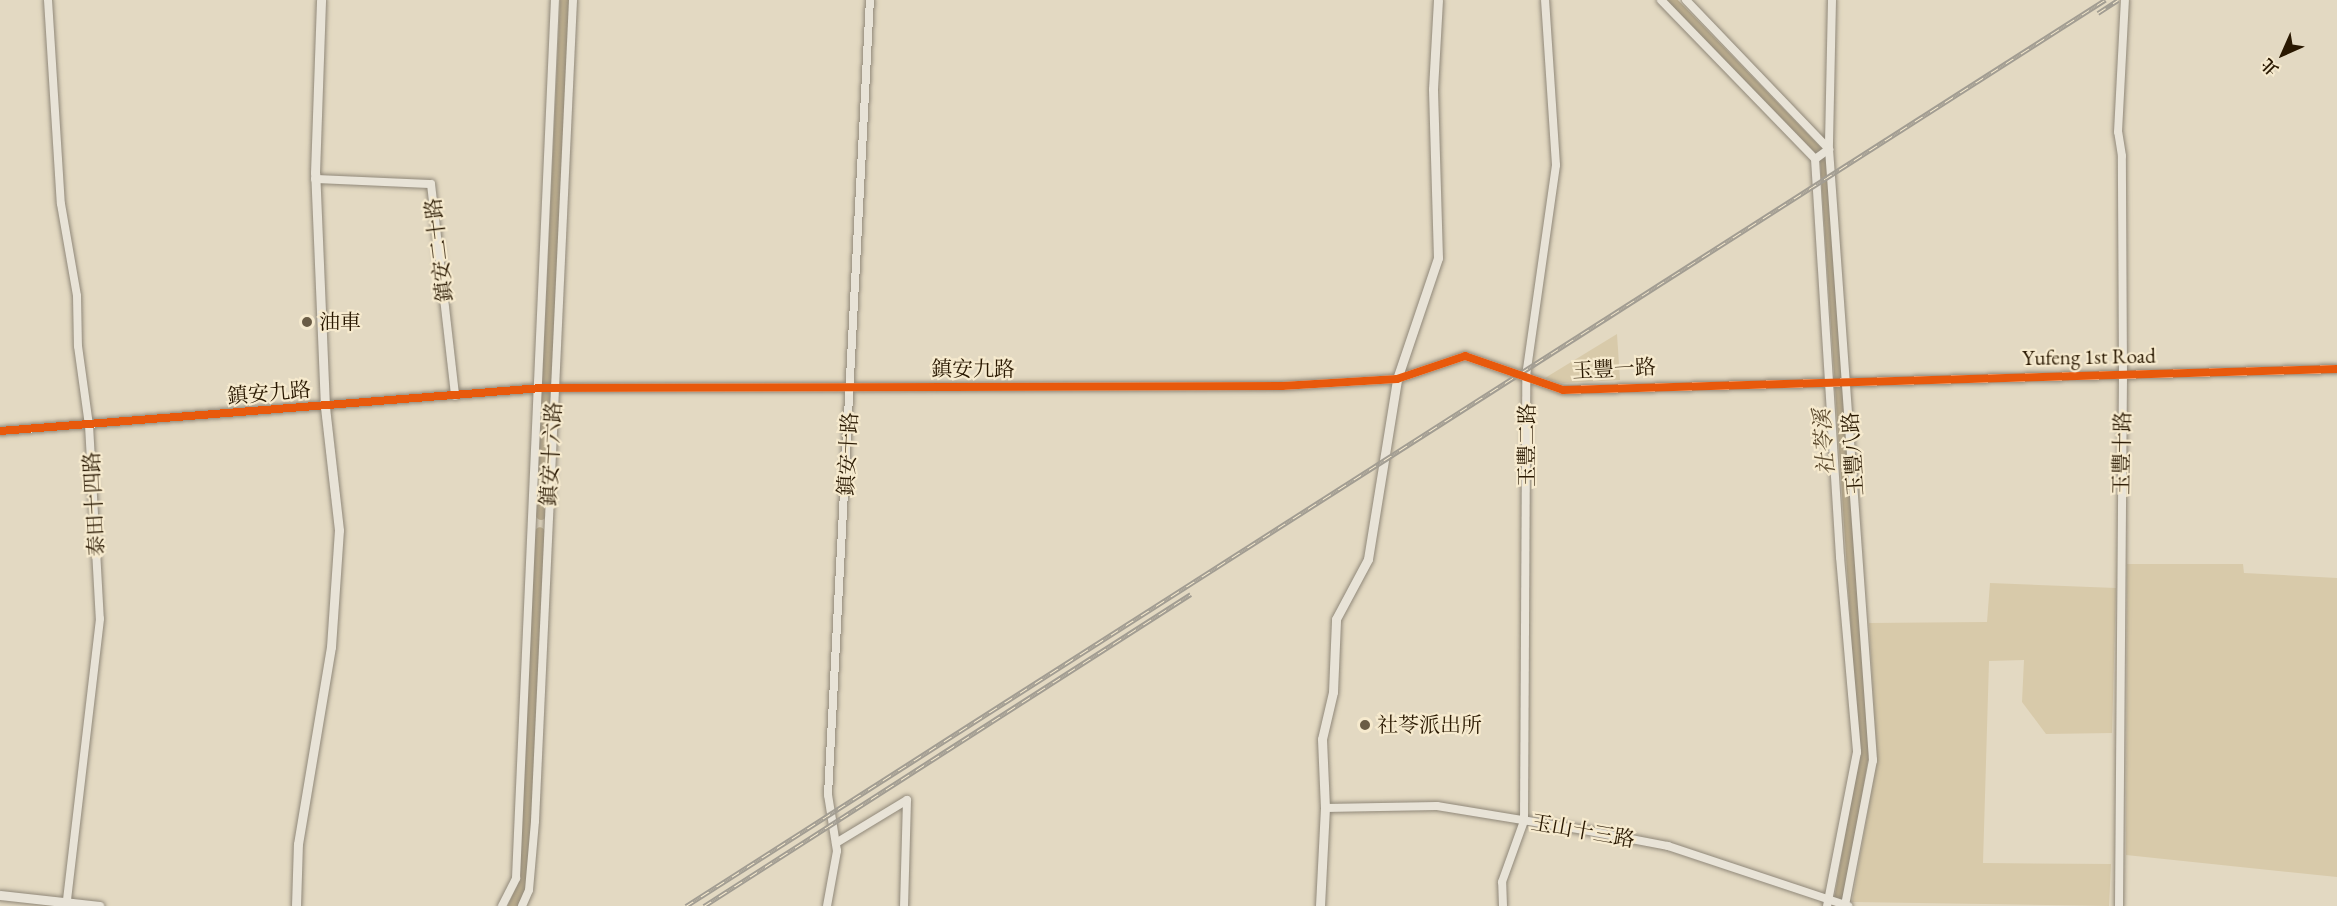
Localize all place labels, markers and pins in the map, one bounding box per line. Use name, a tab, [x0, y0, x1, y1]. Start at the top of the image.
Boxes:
place label: 油車	[319, 309, 361, 335]
marker: 油車	[300, 315, 314, 329]
place label: 社苓派出所	[1377, 712, 1482, 738]
marker: 社苓派出所	[1358, 718, 1372, 732]

